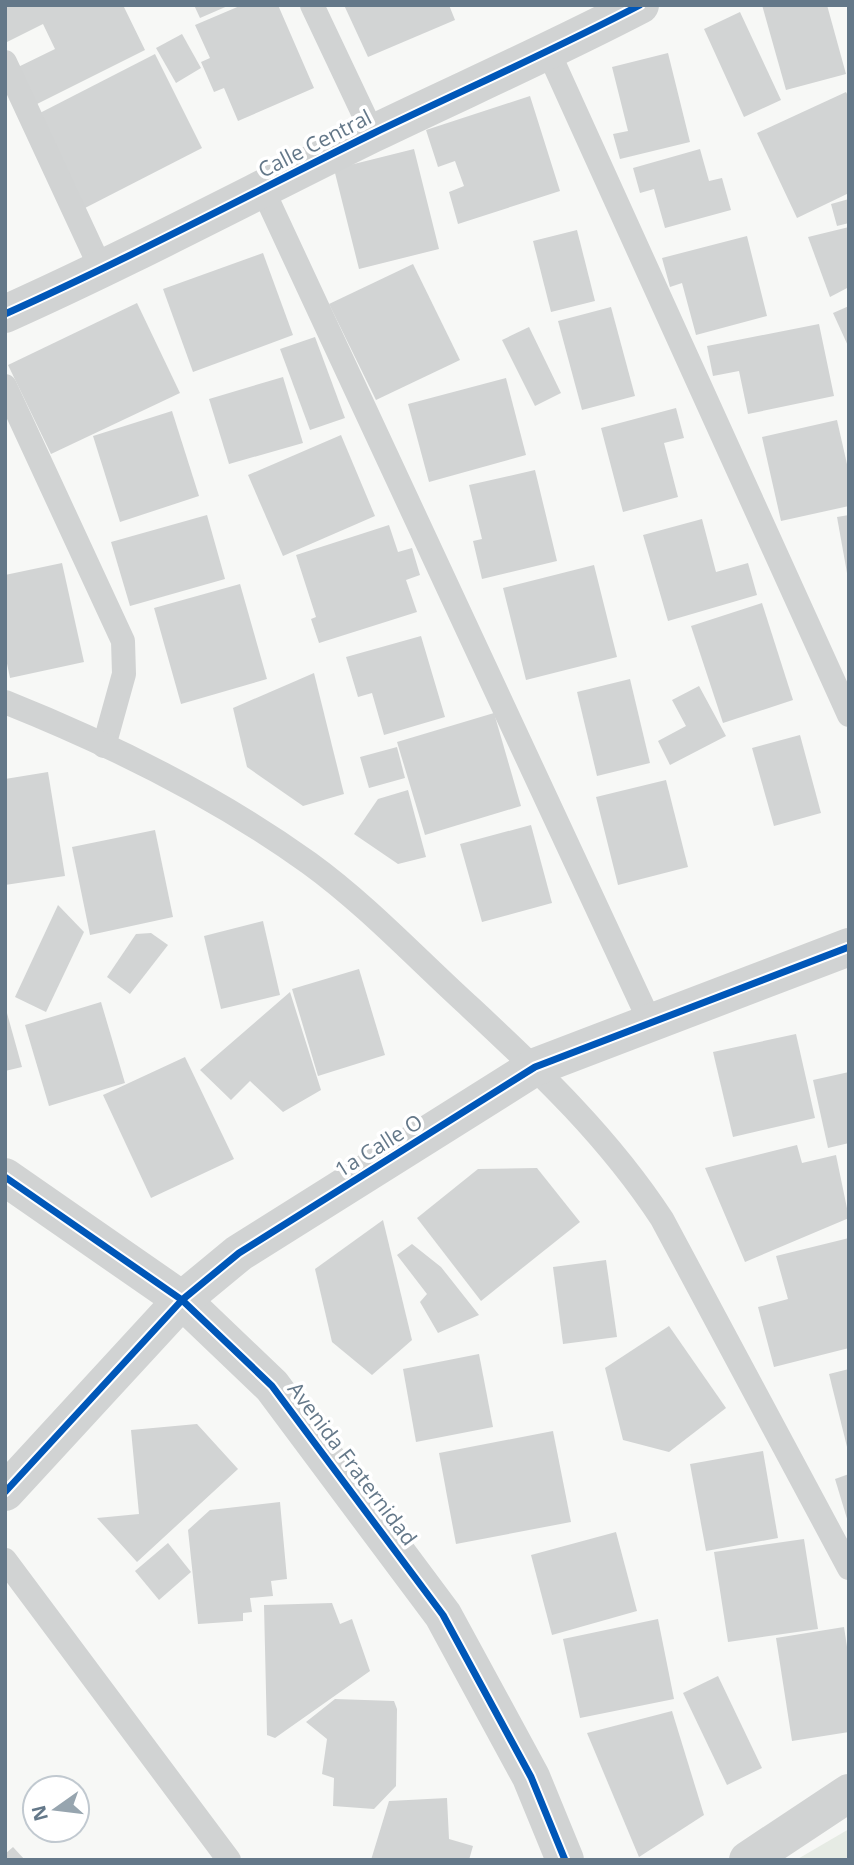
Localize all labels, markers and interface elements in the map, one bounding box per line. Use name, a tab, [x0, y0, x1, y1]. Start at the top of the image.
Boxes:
street label: Calle Central	[253, 103, 376, 184]
street label: 1a Calle O	[329, 1107, 428, 1183]
street label: Avenida Fraternidad	[282, 1376, 424, 1551]
north arrow	[21, 1774, 91, 1844]
text: N	[25, 1802, 54, 1824]

